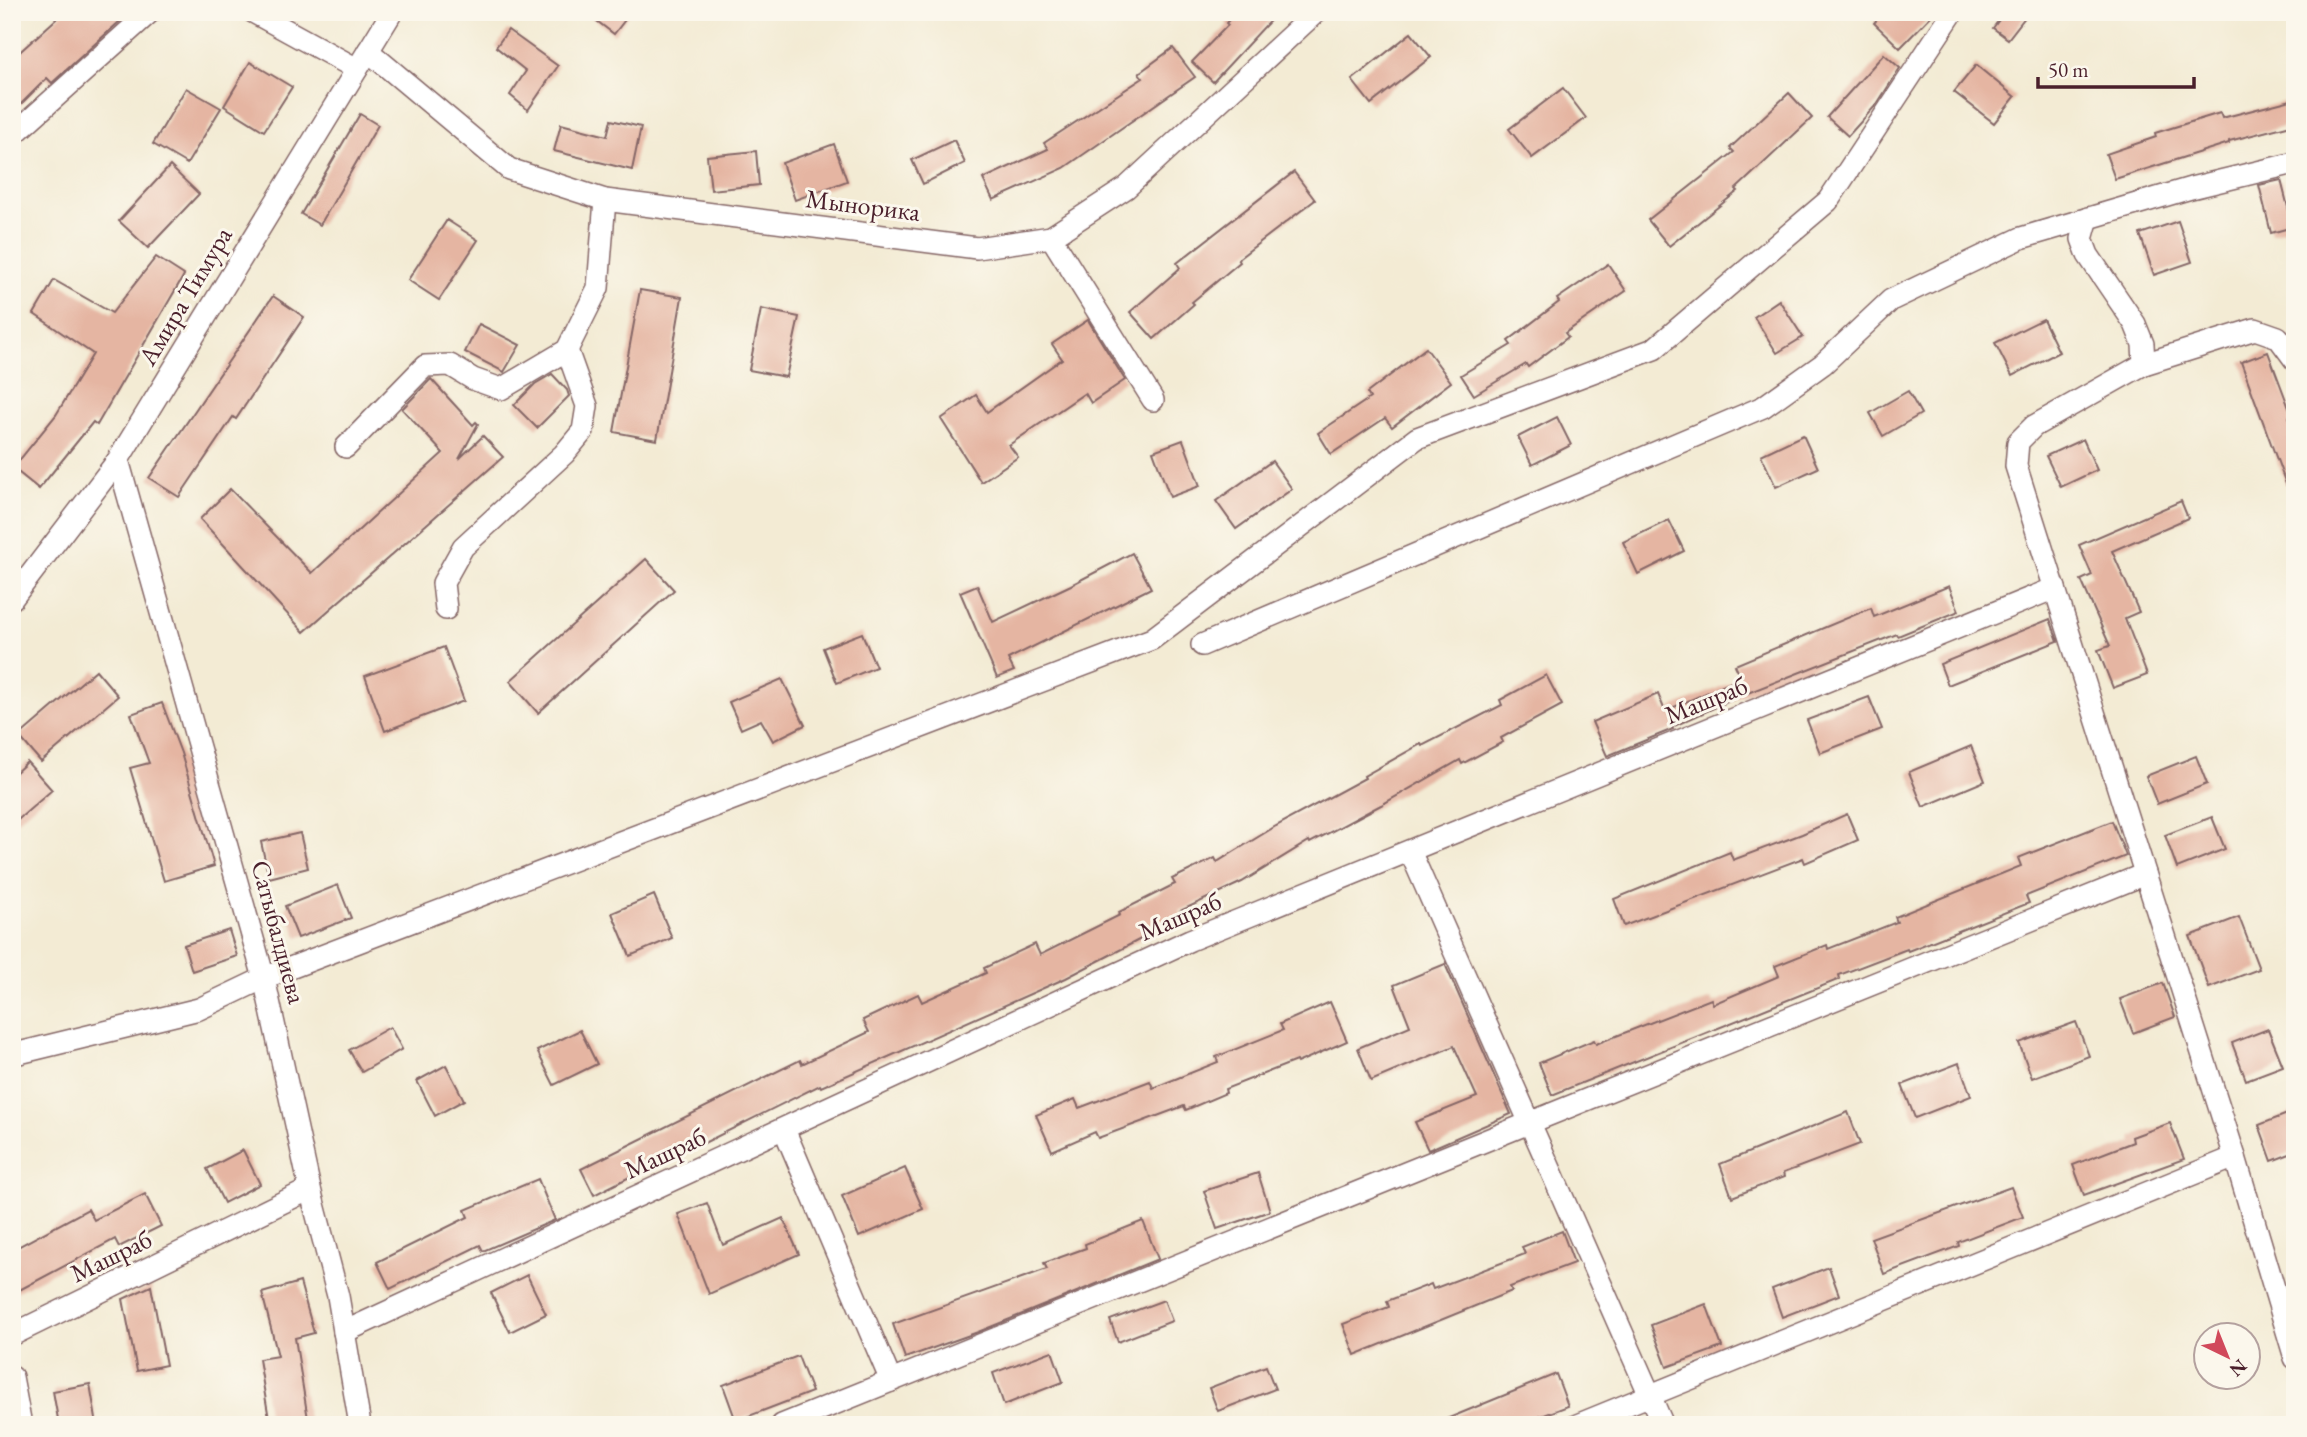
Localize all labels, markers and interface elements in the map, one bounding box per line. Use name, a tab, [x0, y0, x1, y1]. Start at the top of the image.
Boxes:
scale bar	[2038, 46, 2193, 90]
text: 50 m	[2048, 56, 2089, 83]
street label: Мынорика	[804, 181, 923, 229]
street label: Амира Тимура	[130, 220, 240, 372]
street label: Машраб	[1660, 668, 1752, 732]
street label: Сатыбалдиева	[244, 857, 315, 1008]
street label: Машраб	[1134, 883, 1226, 949]
street label: Машраб	[619, 1119, 711, 1187]
street label: Машраб	[65, 1222, 157, 1290]
north arrow	[2192, 1322, 2262, 1392]
text: N	[2224, 1354, 2252, 1383]

